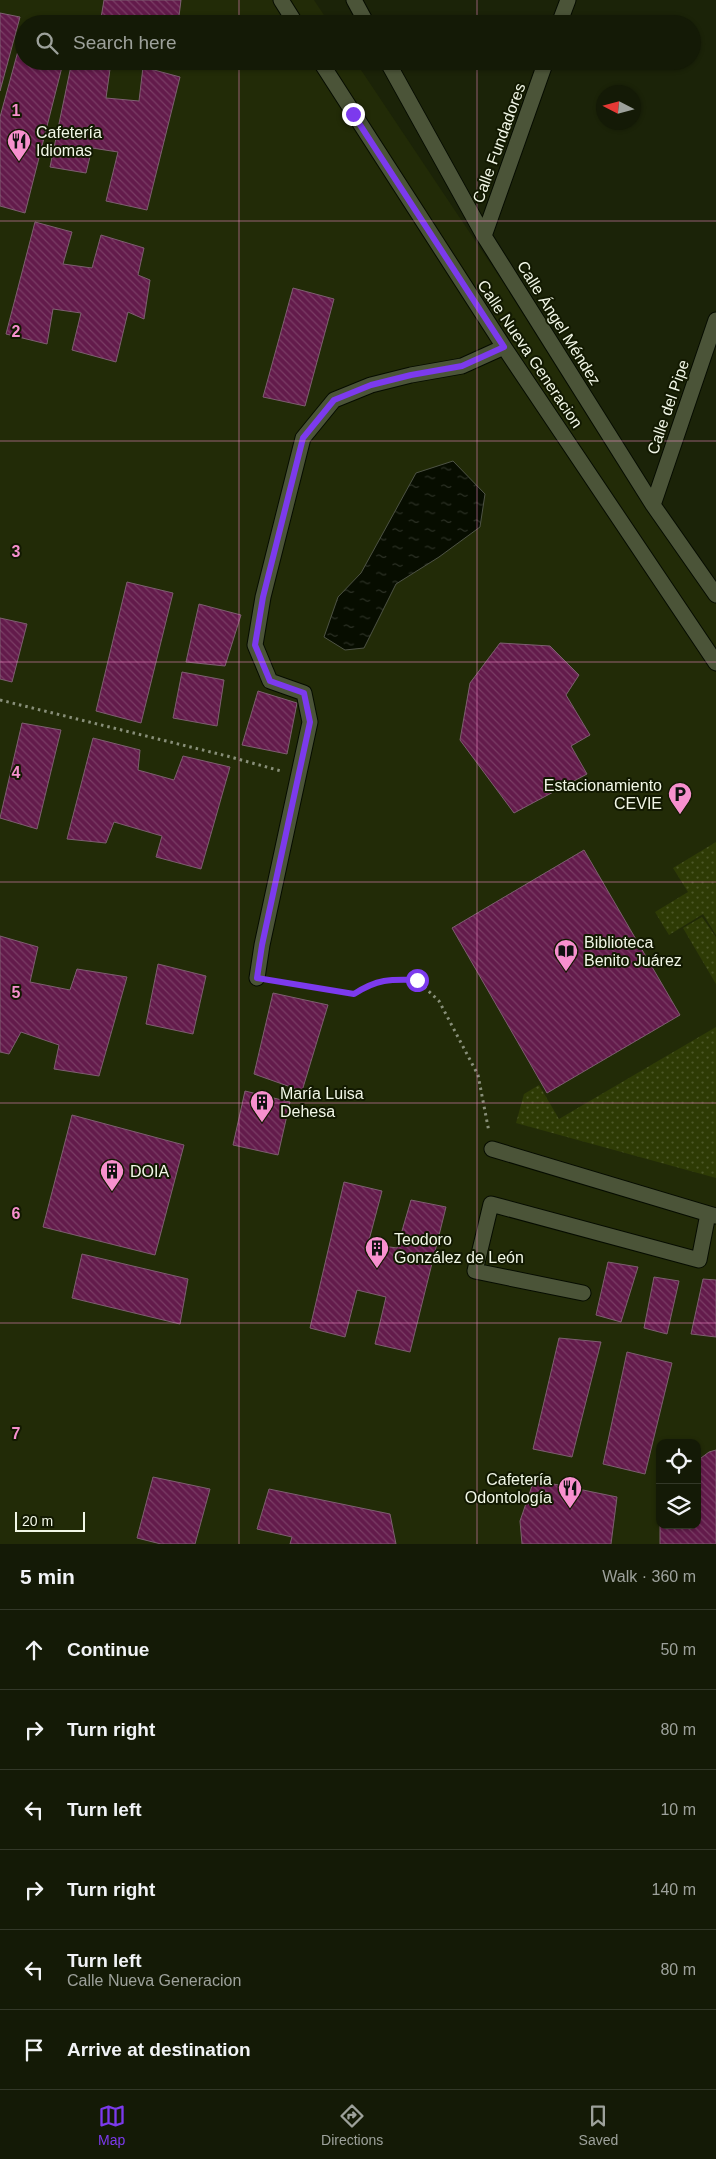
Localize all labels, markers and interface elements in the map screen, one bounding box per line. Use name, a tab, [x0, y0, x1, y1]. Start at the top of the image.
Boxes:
search box	[15, 15, 701, 70]
icon: search	[33, 29, 61, 57]
text: Search here	[73, 32, 177, 53]
street label: Calle Fundadores	[469, 81, 529, 205]
north arrow	[596, 85, 641, 130]
text: 1	[12, 102, 21, 119]
route end	[342, 103, 365, 126]
place label: Cafetería Idiomas	[36, 124, 102, 159]
restaurant icon: Cafetería Idiomas	[6, 128, 32, 162]
street label: Calle Ángel Méndez	[514, 257, 605, 388]
street label: Calle Nueva Generacion	[474, 277, 586, 431]
text: 2	[12, 323, 21, 340]
street label: Calle del Pipe	[644, 357, 692, 456]
text: 3	[12, 543, 21, 560]
text: 4	[12, 764, 21, 781]
place label: Estacionamiento CEVIE	[544, 777, 662, 812]
parking icon: Estacionamiento CEVIE	[667, 781, 693, 815]
place label: Biblioteca Benito Juárez	[584, 934, 682, 969]
library icon: Biblioteca Benito Juárez	[553, 938, 579, 972]
route start	[406, 969, 429, 992]
text: 5	[12, 984, 21, 1001]
place label: María Luisa Dehesa	[280, 1085, 364, 1120]
building icon: María Luisa Dehesa	[249, 1089, 275, 1123]
building icon: DOIA	[99, 1158, 125, 1192]
place label: DOIA	[130, 1163, 169, 1180]
text: 6	[12, 1205, 21, 1222]
place label: Teodoro González de León	[394, 1231, 524, 1266]
building icon: Teodoro González de León	[364, 1235, 390, 1269]
text: 7	[12, 1425, 21, 1442]
map controls	[656, 1439, 701, 1529]
button: locate	[656, 1439, 701, 1484]
place label: Cafetería Odontología	[465, 1471, 552, 1506]
restaurant icon: Cafetería Odontología	[557, 1475, 583, 1509]
button: layers	[656, 1484, 701, 1529]
scale bar	[15, 1509, 85, 1532]
text: 20 m	[22, 1513, 53, 1529]
text: 5 min	[20, 1565, 75, 1588]
text: Walk · 360 m	[602, 1568, 696, 1585]
icon: ahead	[20, 1636, 48, 1664]
text: Continue	[67, 1639, 149, 1660]
text: 50 m	[660, 1641, 696, 1658]
icon: right	[20, 1716, 48, 1744]
text: Turn right	[67, 1719, 155, 1740]
text: 80 m	[660, 1721, 696, 1738]
icon: left	[20, 1796, 48, 1824]
text: Turn left	[67, 1799, 142, 1820]
text: 10 m	[660, 1801, 696, 1818]
icon: right	[20, 1876, 48, 1904]
text: Turn right	[67, 1879, 155, 1900]
text: 140 m	[652, 1881, 696, 1898]
text: Turn left	[67, 1950, 142, 1971]
icon: left	[20, 1956, 48, 1984]
text: 80 m	[660, 1961, 696, 1978]
text: Calle Nueva Generacion	[67, 1972, 241, 1989]
icon: arrive	[20, 2036, 48, 2064]
text: Arrive at destination	[67, 2039, 251, 2060]
tab: Map	[98, 2102, 126, 2148]
tab: Directions	[321, 2102, 383, 2148]
tab: Saved	[579, 2102, 618, 2148]

